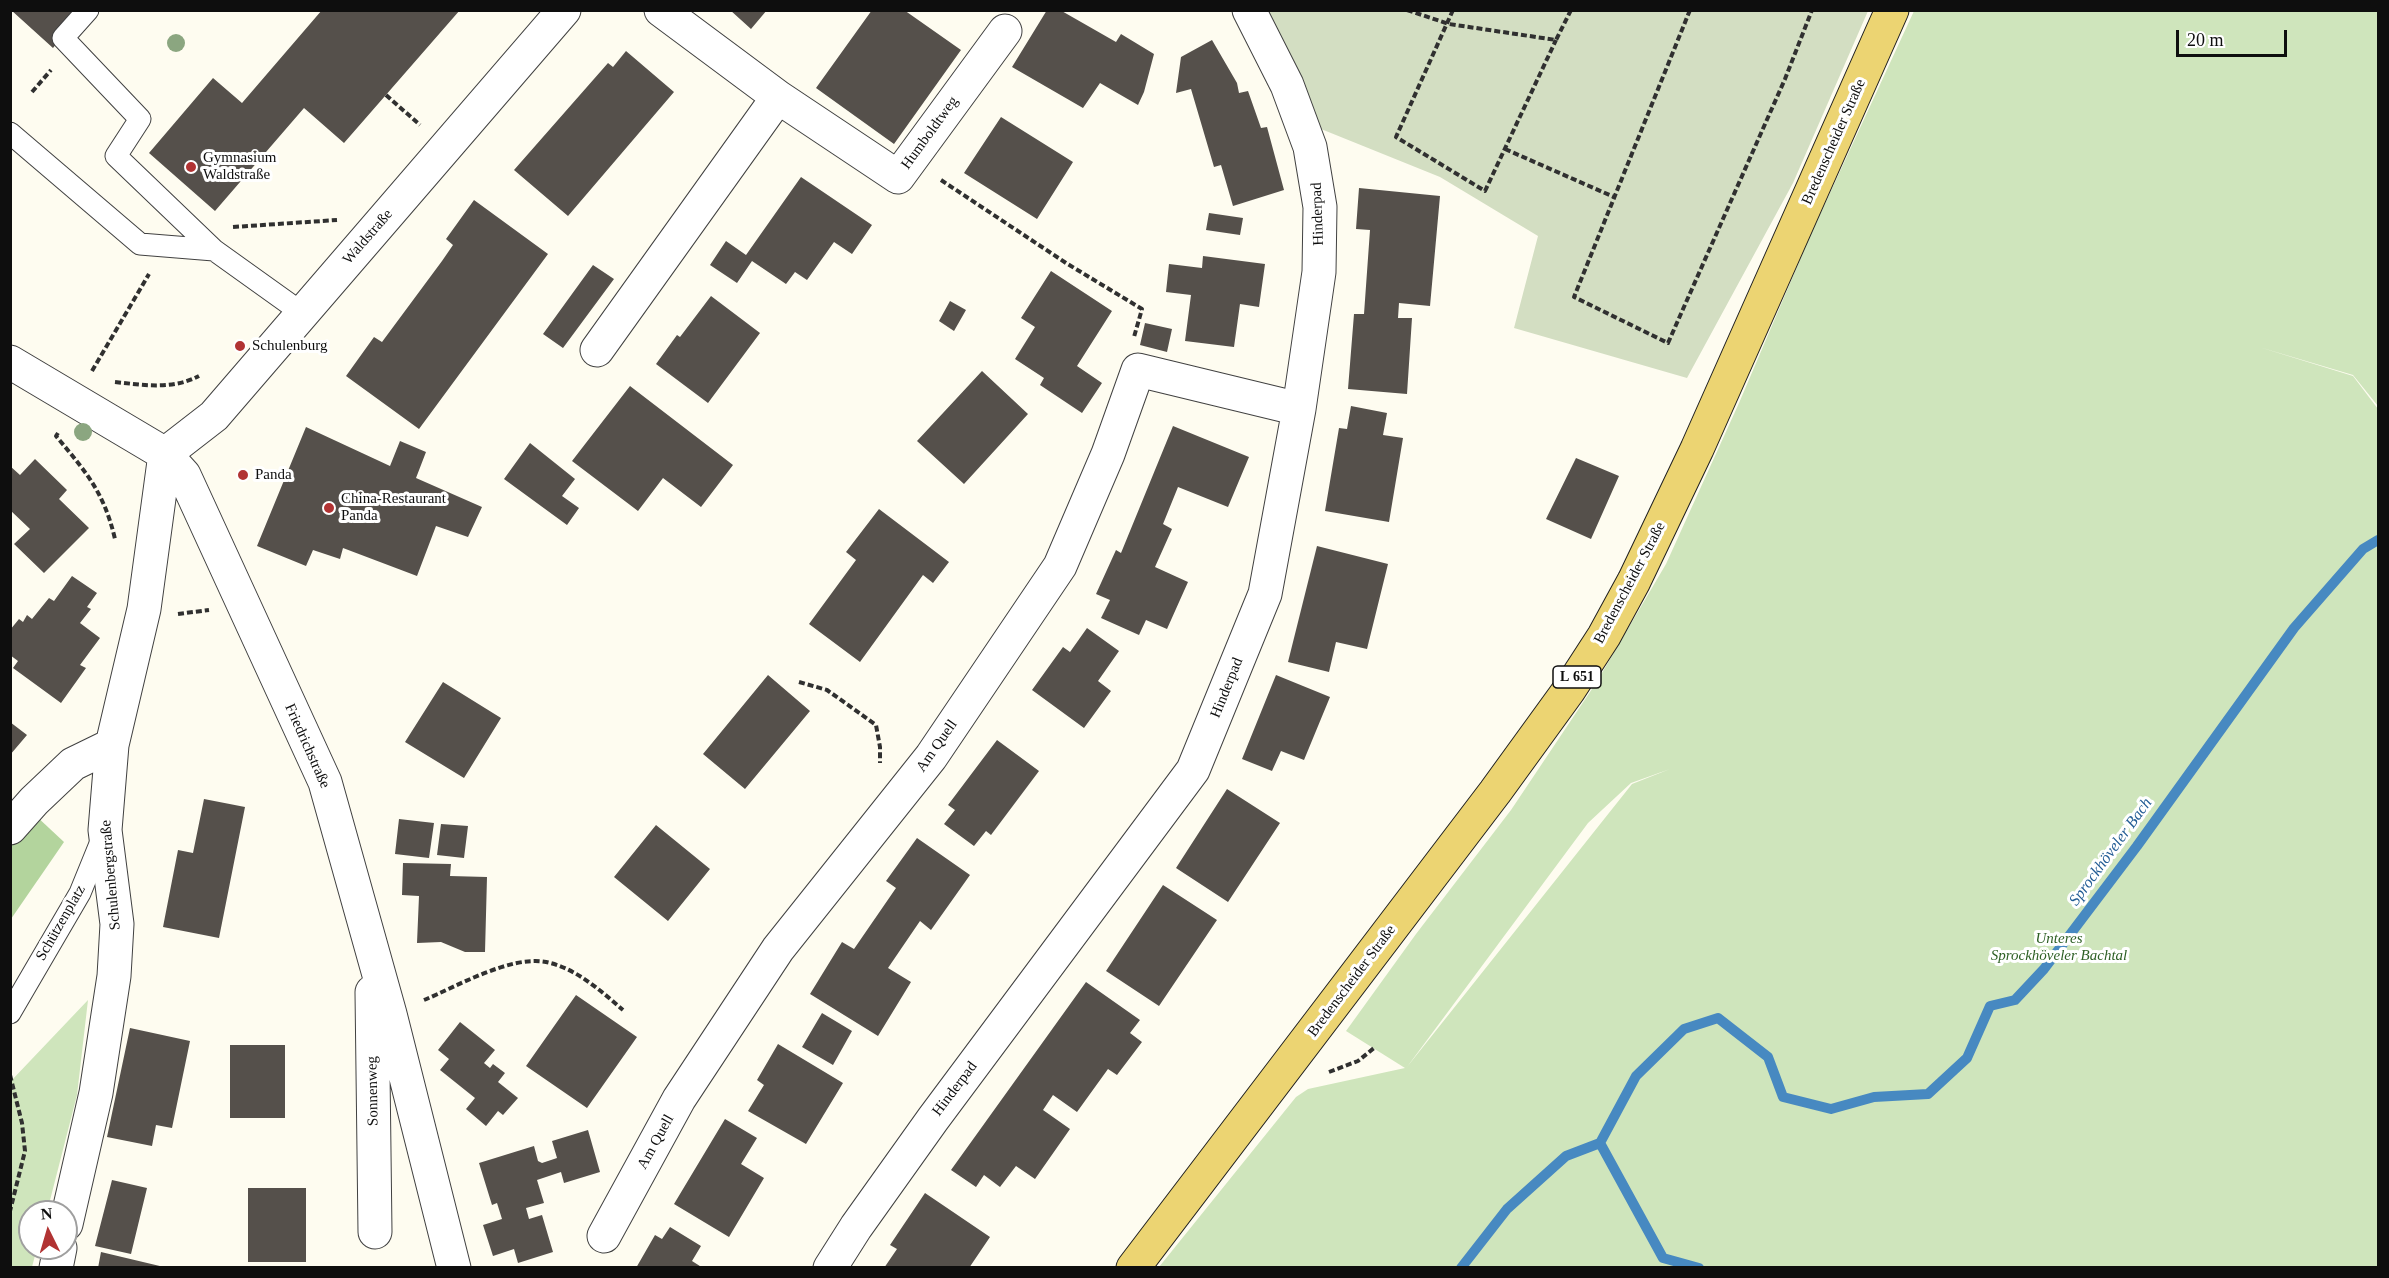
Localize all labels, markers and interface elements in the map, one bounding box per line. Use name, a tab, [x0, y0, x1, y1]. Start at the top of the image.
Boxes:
scale bar	[2179, 18, 2290, 56]
text: 20 m	[2187, 30, 2224, 50]
street label: Bredenscheider Straße	[1798, 77, 1870, 207]
street label: Humboldtweg	[897, 93, 963, 173]
place label: Gymnasium Waldstraße	[203, 149, 276, 184]
marker: Gymnasium Waldstraße	[184, 160, 198, 174]
street label: Hinderpad	[1308, 182, 1328, 246]
street label: Waldstraße	[339, 206, 397, 268]
place label: Schulenburg	[252, 337, 328, 355]
marker: Schulenburg	[233, 339, 247, 353]
place label: Panda	[255, 466, 292, 484]
marker: Panda	[236, 468, 250, 482]
place label: China-Restaurant Panda	[341, 490, 446, 525]
marker: China-Restaurant Panda	[322, 501, 336, 515]
street label: Bredenscheider Straße	[1590, 519, 1670, 647]
street label: Hinderpad	[1207, 655, 1247, 721]
road number: L 651	[1553, 666, 1601, 688]
street label: Friedrichstraße	[280, 701, 334, 791]
street label: Am Quell	[913, 716, 961, 776]
water label: Sprockhöveler Bach	[2065, 794, 2157, 910]
street label: Schulenbergstraße	[97, 819, 125, 931]
street label: Schützenplatz	[32, 882, 90, 964]
street label: Bredenscheider Straße	[1304, 922, 1400, 1040]
park label: Unteres Sprockhöveler Bachtal	[1991, 930, 2127, 965]
street label: Sonnenweg	[363, 1056, 383, 1126]
street label: Hinderpad	[929, 1058, 981, 1120]
street label: Am Quell	[634, 1112, 678, 1172]
north arrow	[18, 1200, 78, 1260]
text: N	[40, 1205, 53, 1223]

